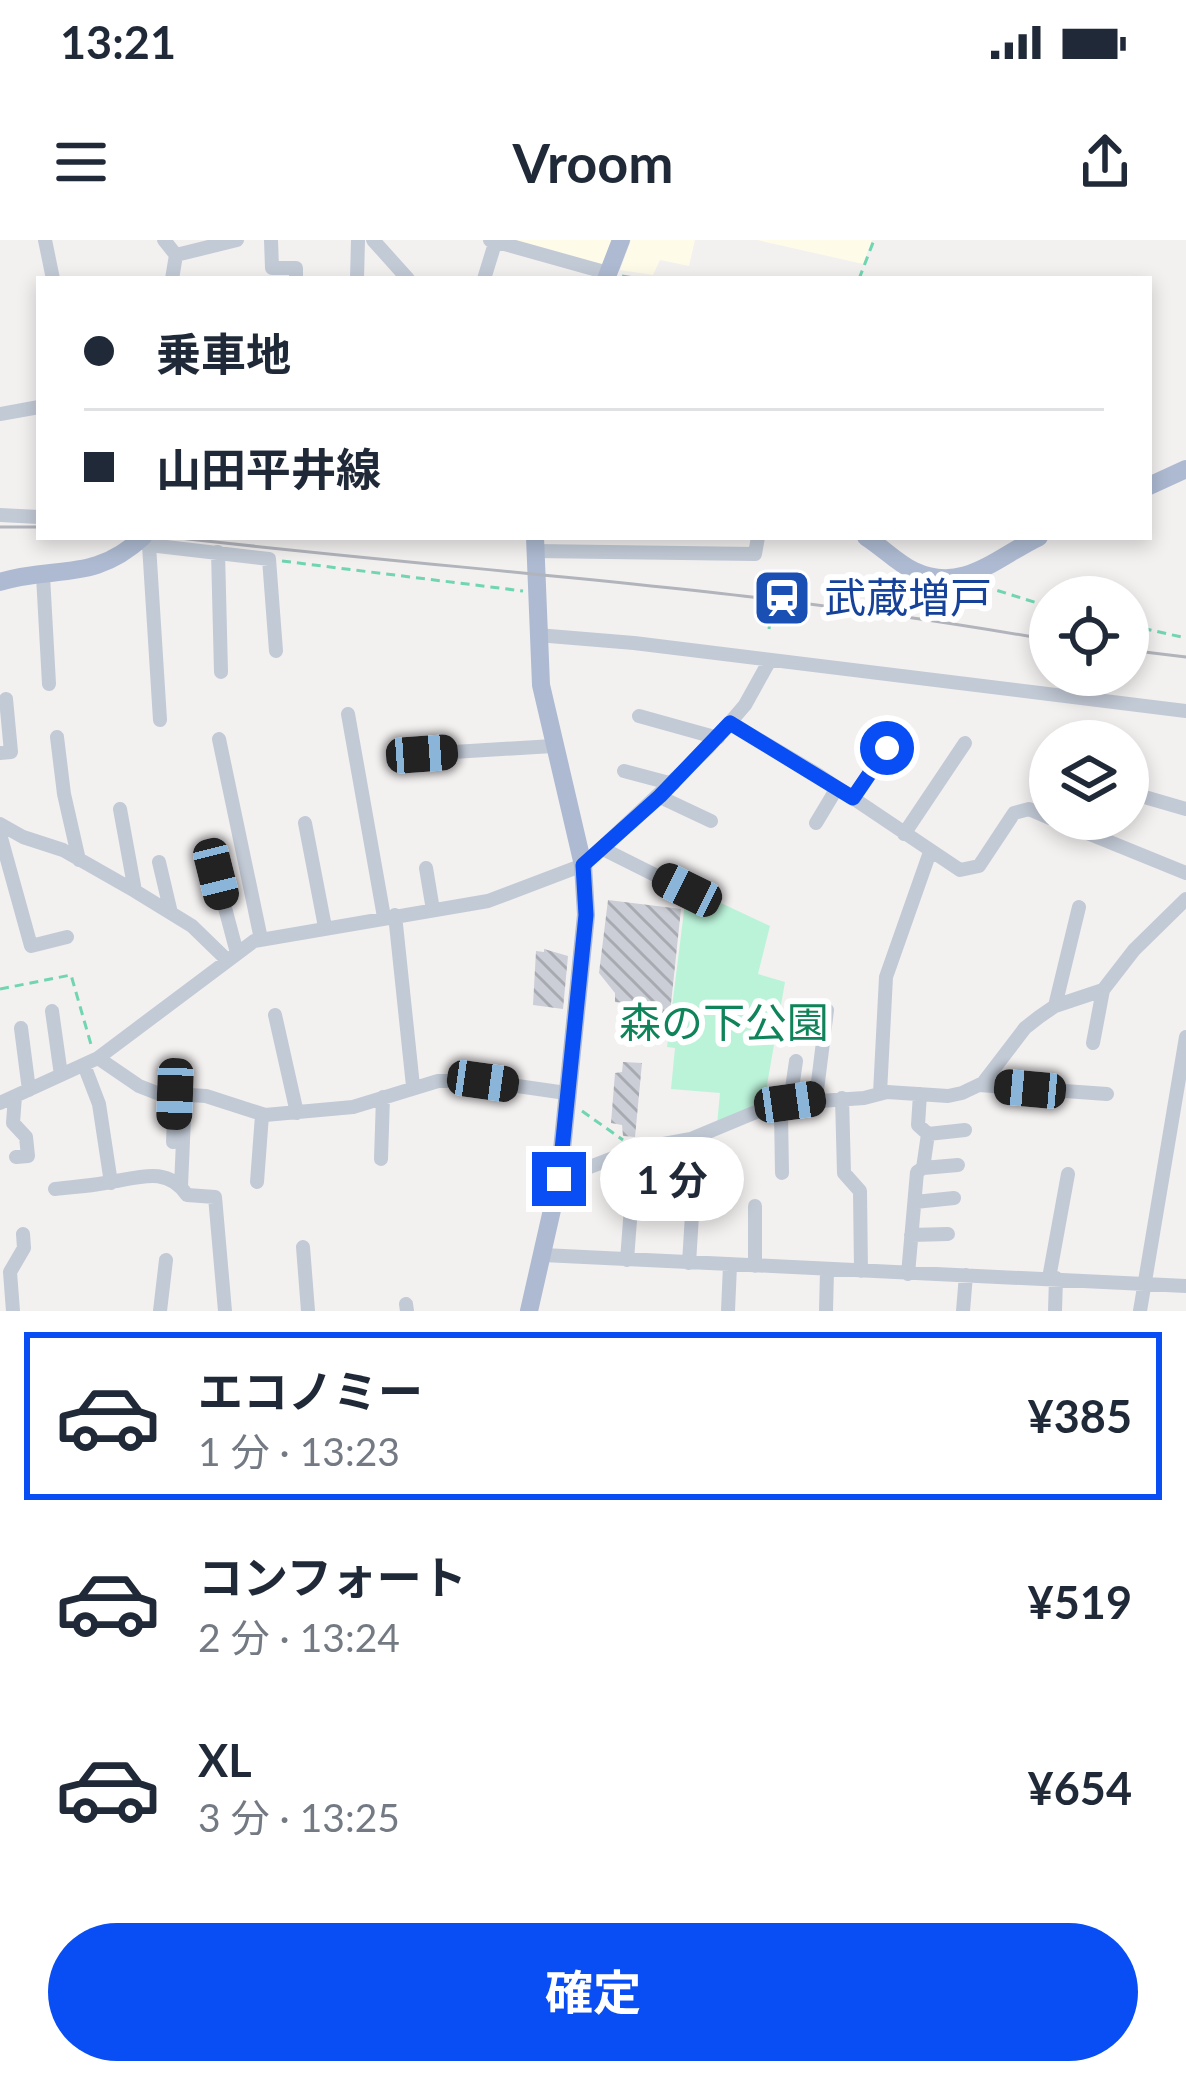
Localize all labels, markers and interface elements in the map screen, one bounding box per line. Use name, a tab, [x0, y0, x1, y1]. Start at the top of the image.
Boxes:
text: 13:21	[60, 15, 176, 69]
icon: menu	[48, 129, 114, 195]
icon: share	[1072, 129, 1138, 195]
text: Vroom	[512, 130, 674, 195]
text: 乗車地	[156, 327, 291, 381]
text: 山田平井線	[156, 442, 381, 496]
station icon: 武蔵増戸	[751, 567, 813, 629]
place label: 武蔵増戸	[824, 572, 992, 622]
map controls	[1029, 576, 1149, 840]
button: locate	[1029, 576, 1149, 696]
button: layers	[1029, 720, 1149, 840]
route start	[860, 721, 914, 775]
car	[385, 734, 459, 774]
car	[190, 835, 242, 913]
car	[647, 858, 727, 922]
park label: 森の下公園	[619, 997, 829, 1047]
car	[156, 1057, 194, 1131]
car	[445, 1058, 521, 1104]
car	[993, 1068, 1067, 1110]
car	[752, 1079, 828, 1125]
callout: 1 分	[601, 1137, 745, 1221]
route end	[532, 1152, 586, 1206]
text: 1 分	[636, 1156, 708, 1202]
icon: car	[54, 1362, 162, 1470]
text: エコノミー	[198, 1364, 423, 1418]
text: ¥385	[1028, 1389, 1132, 1443]
text: 1 分 · 13:23	[198, 1428, 400, 1474]
icon: car	[54, 1548, 162, 1656]
text: コンフォート	[198, 1550, 467, 1604]
text: ¥519	[1028, 1575, 1132, 1629]
text: 2 分 · 13:24	[198, 1614, 400, 1660]
text: XL	[198, 1733, 252, 1787]
icon: car	[54, 1734, 162, 1842]
text: ¥654	[1028, 1761, 1132, 1815]
text: 3 分 · 13:25	[198, 1794, 400, 1840]
button: 確定	[48, 1923, 1138, 2061]

